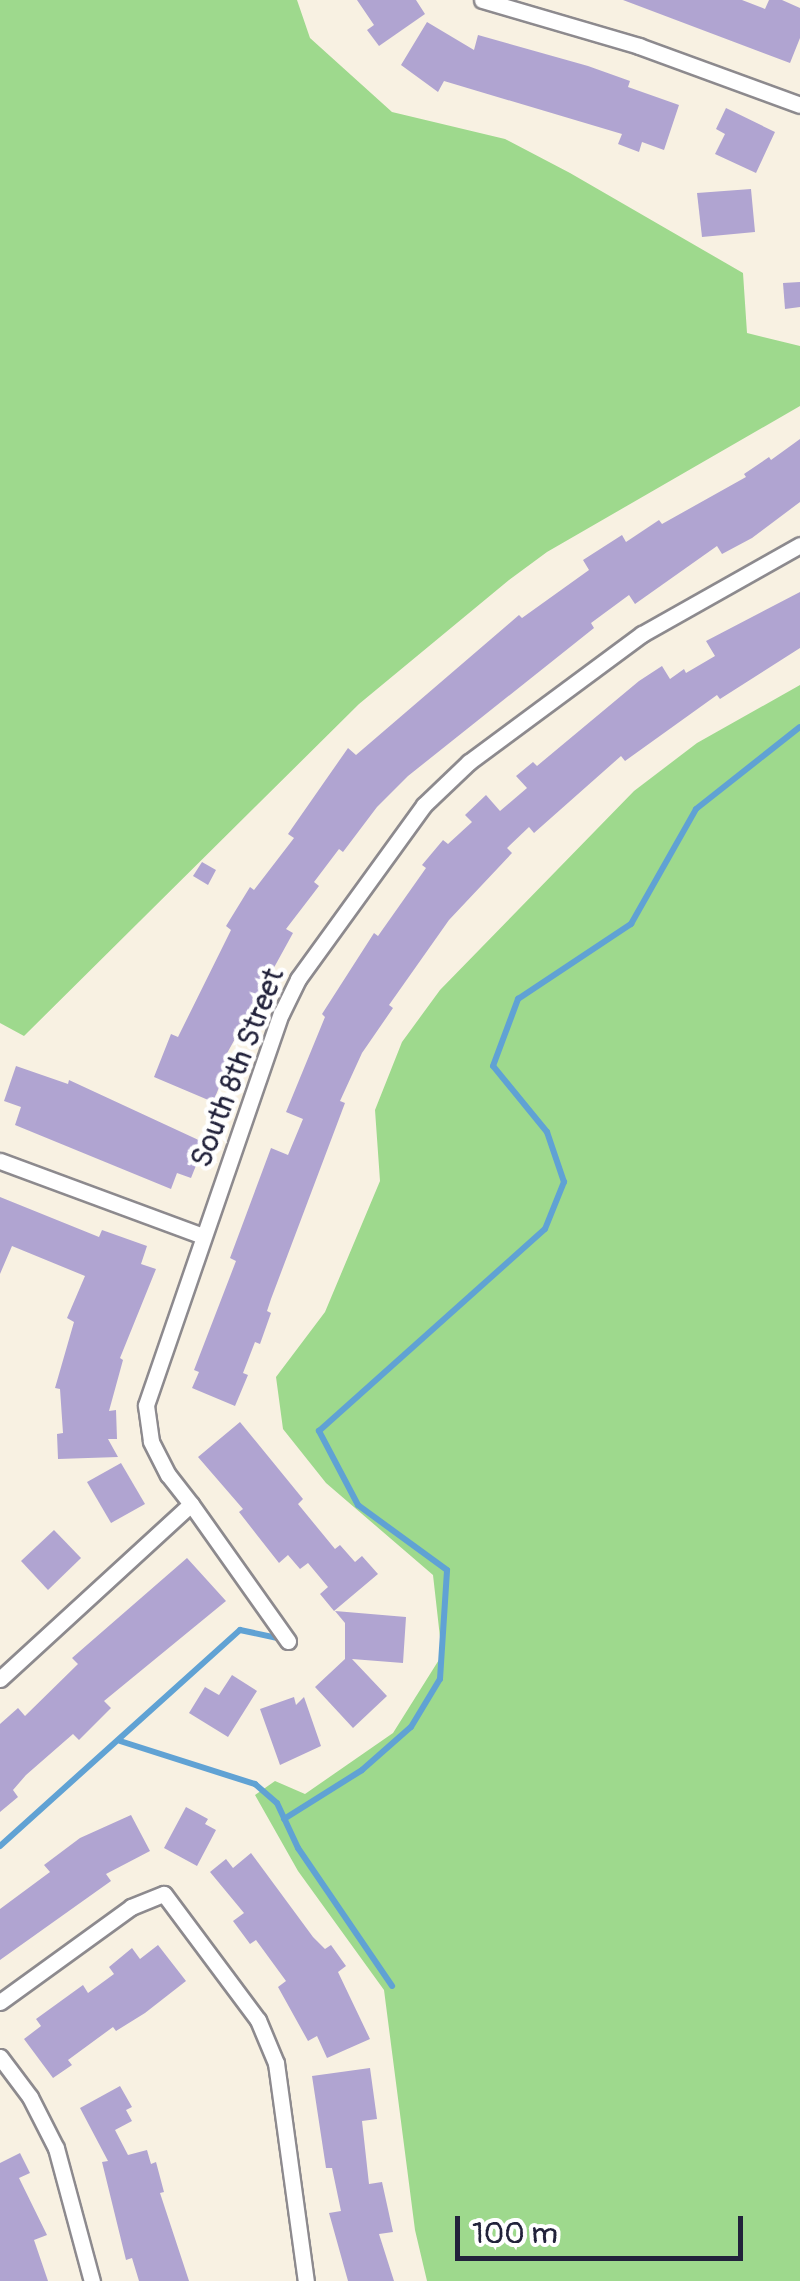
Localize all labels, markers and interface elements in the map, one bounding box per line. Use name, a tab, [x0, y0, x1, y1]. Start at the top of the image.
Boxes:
street label: South 8th Street	[183, 963, 293, 1173]
scale bar	[460, 2196, 748, 2258]
text: 100 m	[472, 2215, 558, 2252]

